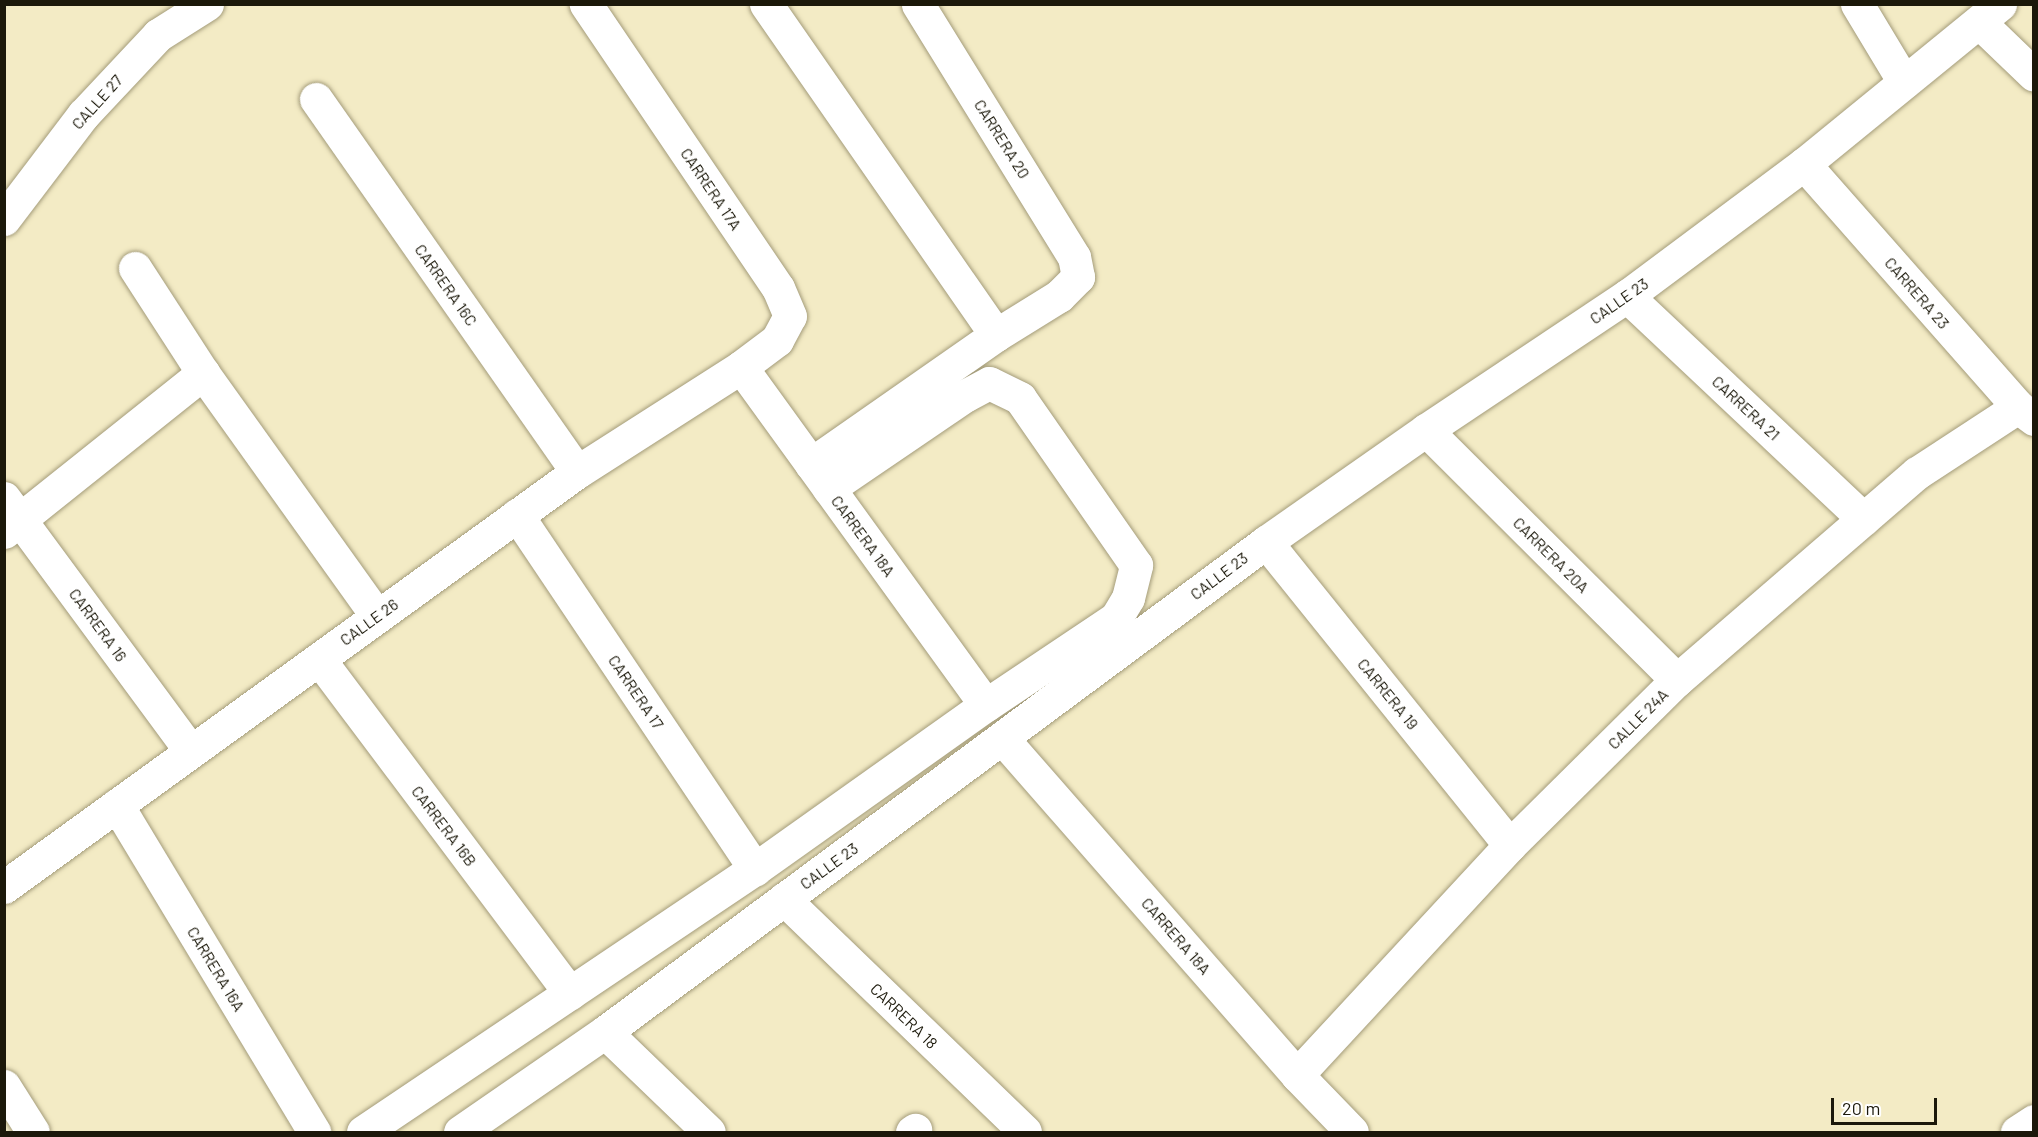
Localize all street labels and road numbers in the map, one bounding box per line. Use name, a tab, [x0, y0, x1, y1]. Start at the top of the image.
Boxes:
street label: CALLE 27	[68, 71, 126, 133]
street label: CARRERA 20	[970, 96, 1034, 182]
street label: CARRERA 17A	[677, 144, 745, 234]
street label: CARRERA 16C	[411, 240, 481, 330]
street label: CARRERA 23	[1881, 253, 1953, 333]
street label: CALLE 23	[1586, 274, 1652, 328]
street label: CARRERA 21	[1708, 372, 1784, 444]
street label: CARRERA 18A	[827, 492, 899, 580]
street label: CARRERA 20A	[1509, 513, 1593, 597]
street label: CALLE 23	[1186, 548, 1252, 604]
street label: CARRERA 16	[65, 585, 131, 665]
street label: CALLE 26	[336, 594, 402, 650]
street label: CARRERA 17	[604, 651, 668, 733]
street label: CARRERA 19	[1354, 655, 1422, 733]
street label: CALLE 24A	[1604, 685, 1672, 753]
street label: CARRERA 16B	[407, 782, 481, 870]
street label: CALLE 23	[796, 838, 862, 894]
street label: CARRERA 18A	[1137, 894, 1215, 978]
street label: CARRERA 16A	[183, 923, 249, 1015]
street label: CARRERA 18	[866, 979, 942, 1053]

